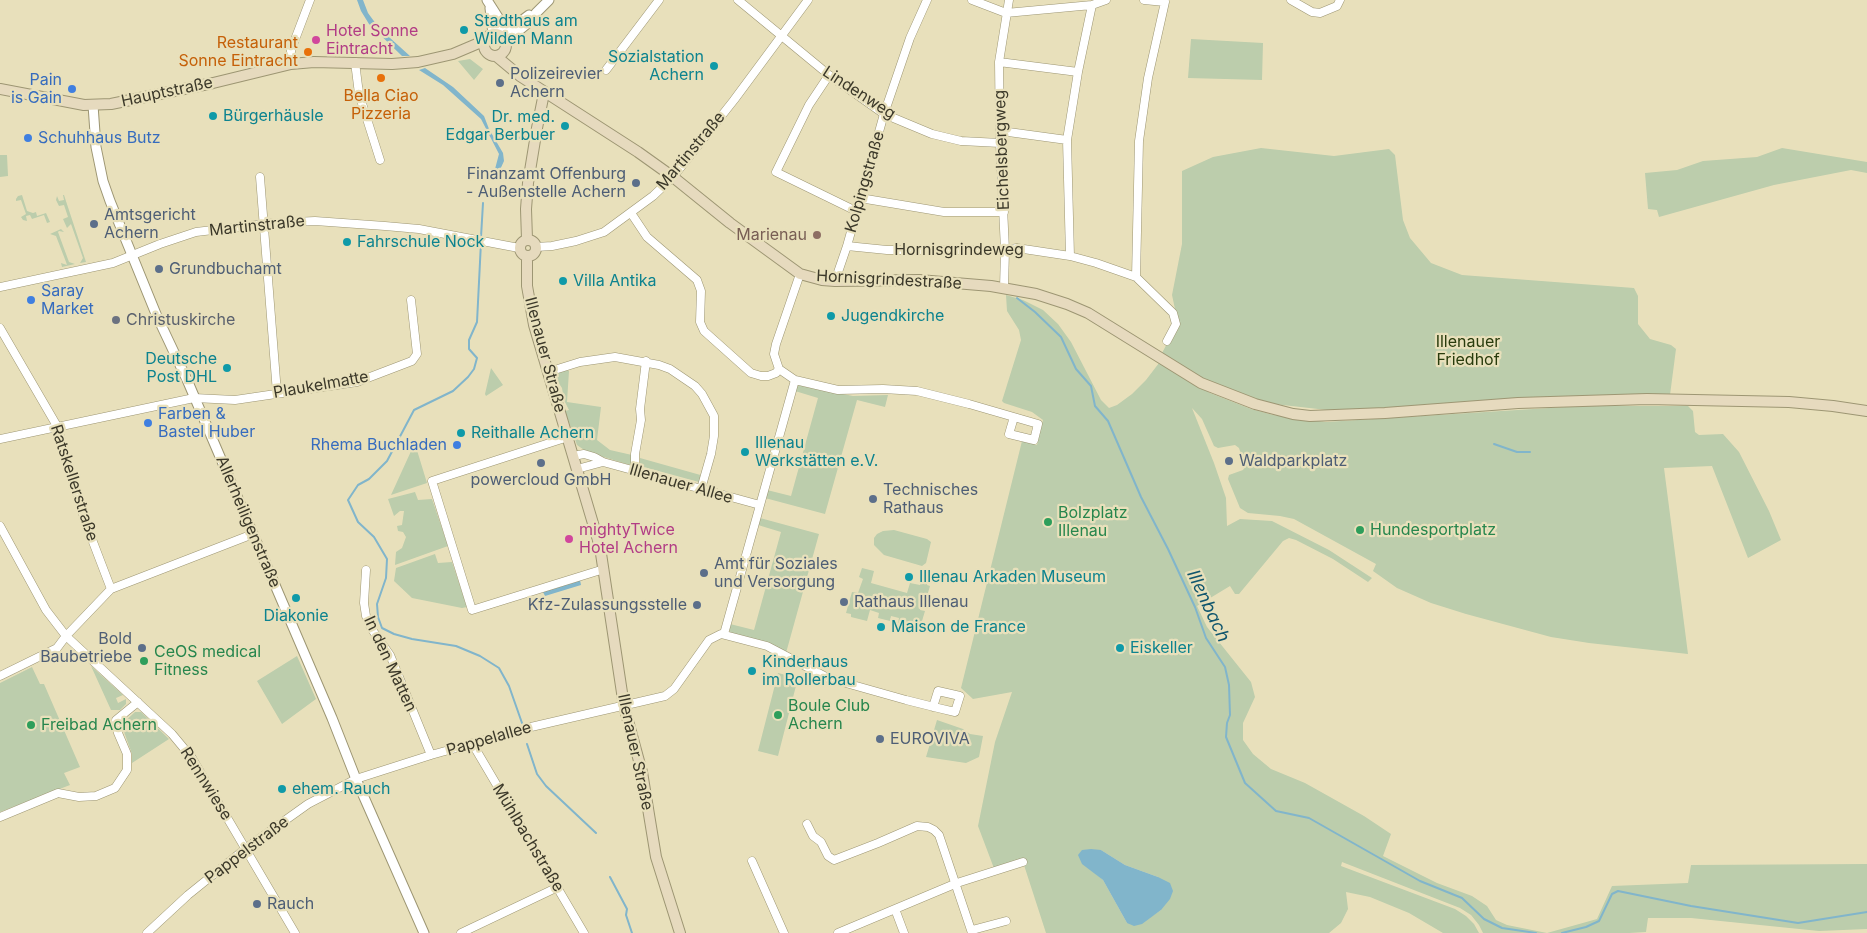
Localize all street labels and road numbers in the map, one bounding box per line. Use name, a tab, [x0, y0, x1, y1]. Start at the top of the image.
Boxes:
street label: Lindenweg	[819, 62, 899, 124]
street label: Hauptstraße	[119, 73, 215, 111]
street label: Eichelsbergweg	[990, 90, 1014, 210]
street label: Martinstraße	[653, 108, 729, 194]
street label: Kolpingstraße	[841, 129, 889, 235]
street label: Martinstraße	[208, 211, 306, 241]
street label: Hornisgrindeweg	[894, 240, 1024, 260]
street label: Hornisgrindestraße	[816, 267, 962, 293]
street label: Illenauer Straße	[520, 295, 570, 415]
street label: Plaukelmatte	[272, 367, 370, 403]
street label: Ratskellerstraße	[46, 422, 102, 544]
street label: Allerheiligenstraße	[212, 453, 284, 591]
street label: Illenauer Allee	[627, 460, 735, 508]
street label: In den Matten	[359, 613, 421, 715]
street label: Illenauer Straße	[613, 692, 657, 812]
street label: Pappelallee	[444, 718, 534, 760]
street label: Rennwiese	[176, 744, 236, 824]
street label: Mühlbachstraße	[488, 780, 568, 896]
street label: Pappelstraße	[201, 812, 293, 888]

